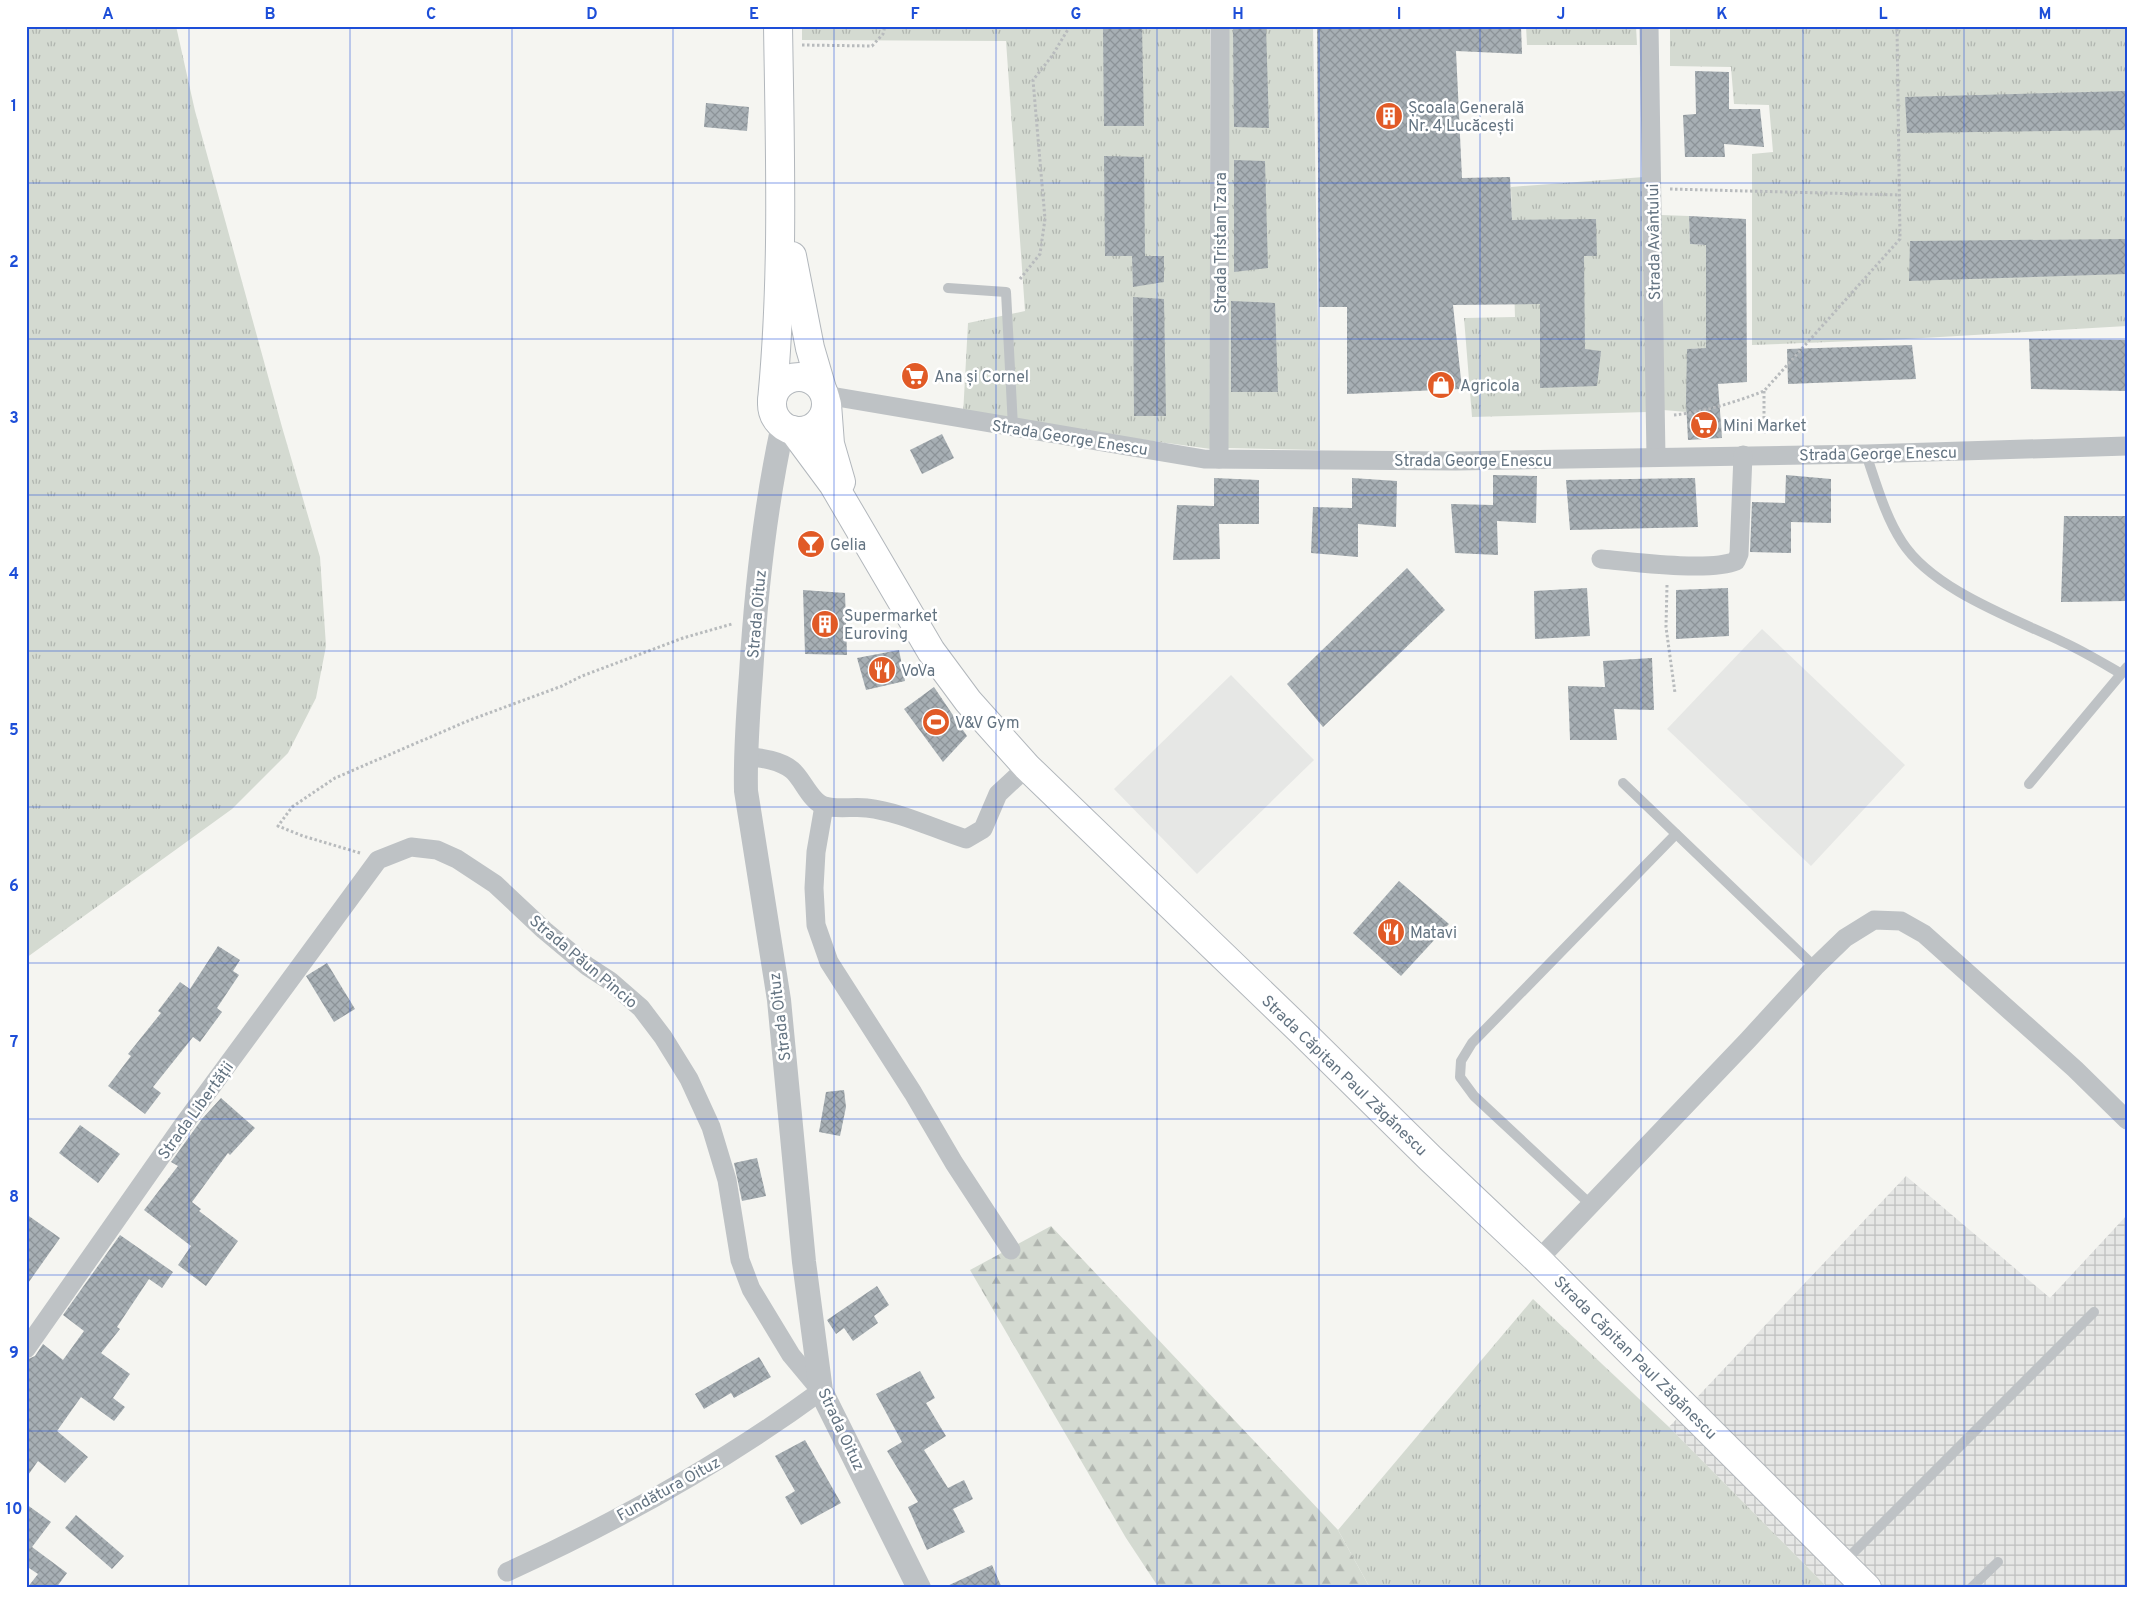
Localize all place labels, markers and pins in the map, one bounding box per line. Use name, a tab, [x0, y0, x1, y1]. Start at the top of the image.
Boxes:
place label: Școala Generală Nr. 4 Lucăcești	[1408, 99, 1524, 137]
building icon: Școala Generală Nr. 4 Lucăcești	[1374, 101, 1404, 131]
supermarket icon: Ana și Cornel	[900, 361, 930, 391]
place label: Ana și Cornel	[934, 368, 1029, 388]
shop icon: Agricola	[1426, 370, 1456, 400]
place label: Agricola	[1460, 377, 1520, 397]
supermarket icon: Mini Market	[1689, 410, 1719, 440]
place label: Mini Market	[1723, 417, 1806, 437]
bar icon: Gelia	[796, 529, 826, 559]
place label: Gelia	[830, 536, 866, 556]
place label: Supermarket Euroving	[844, 607, 938, 645]
building icon: Supermarket Euroving	[810, 609, 840, 639]
restaurant icon: VoVa	[867, 655, 897, 685]
place label: VoVa	[901, 662, 935, 682]
sports icon: V&V Gym	[921, 707, 951, 737]
place label: V&V Gym	[955, 714, 1019, 734]
restaurant icon: Matavi	[1376, 917, 1406, 947]
place label: Matavi	[1410, 924, 1457, 944]

